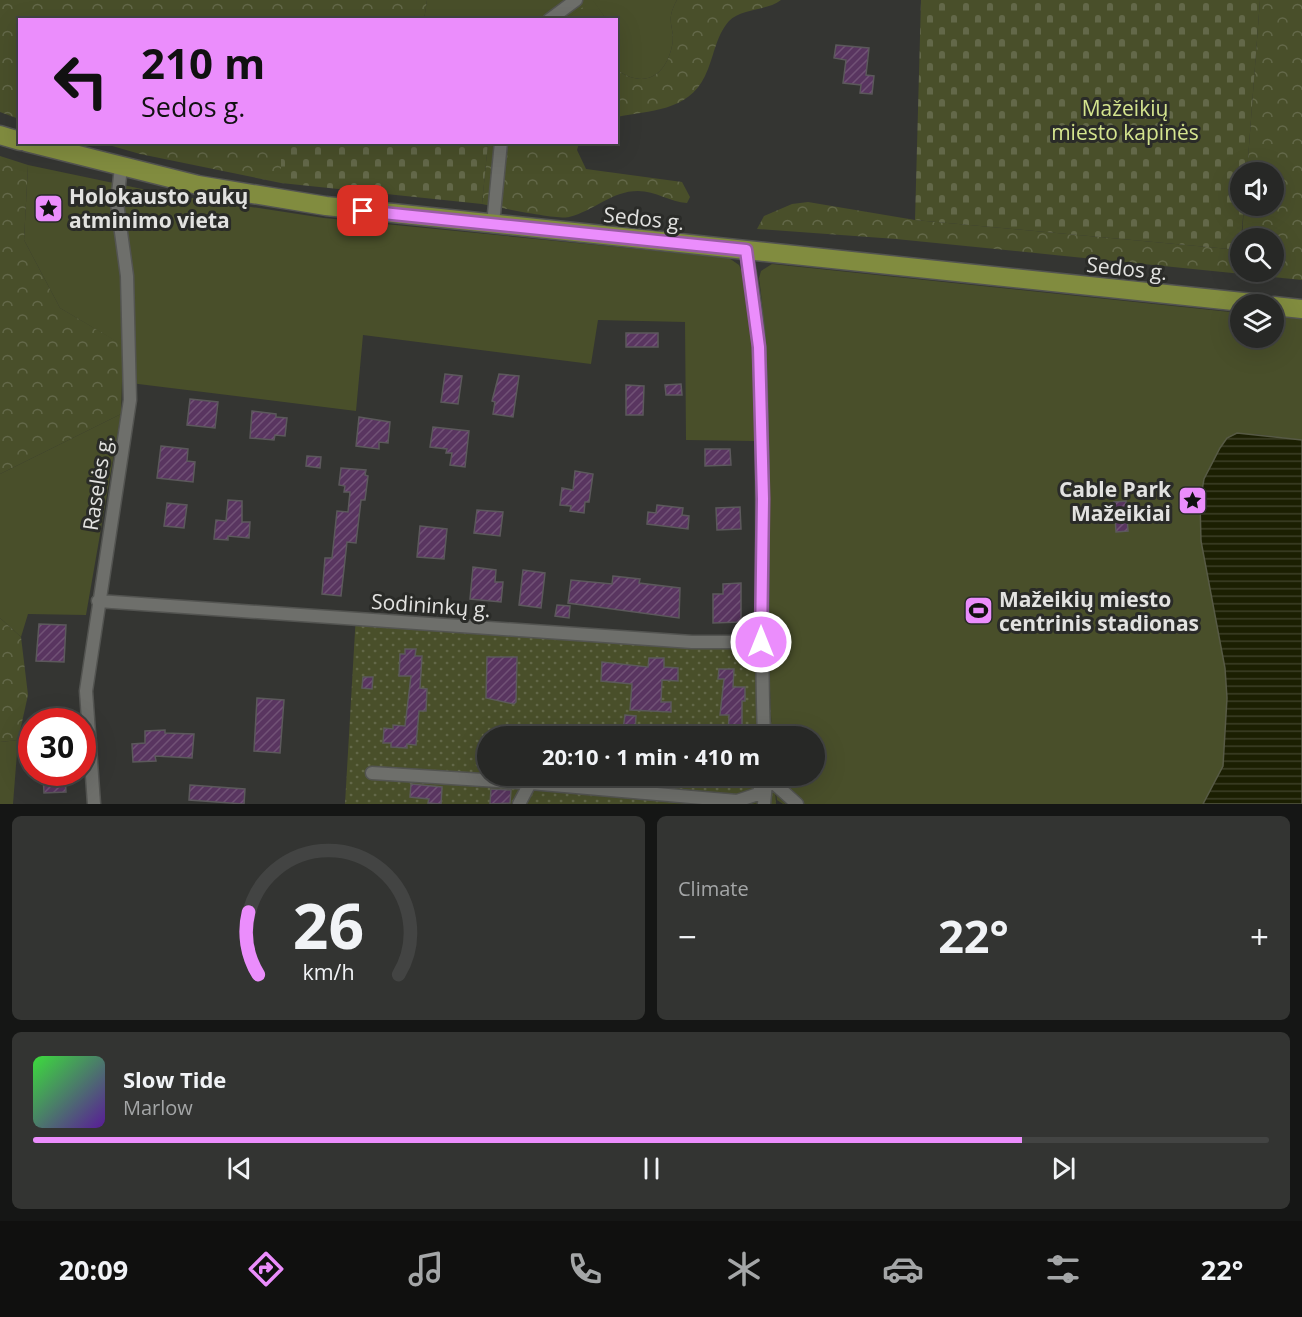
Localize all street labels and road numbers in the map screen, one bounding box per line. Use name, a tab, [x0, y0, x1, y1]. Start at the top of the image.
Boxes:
street label: Sedos g.	[602, 200, 686, 236]
street label: Sedos g.	[1085, 250, 1169, 286]
street label: Raselės g.	[76, 433, 118, 533]
street label: Sodininkų g.	[370, 587, 492, 623]

